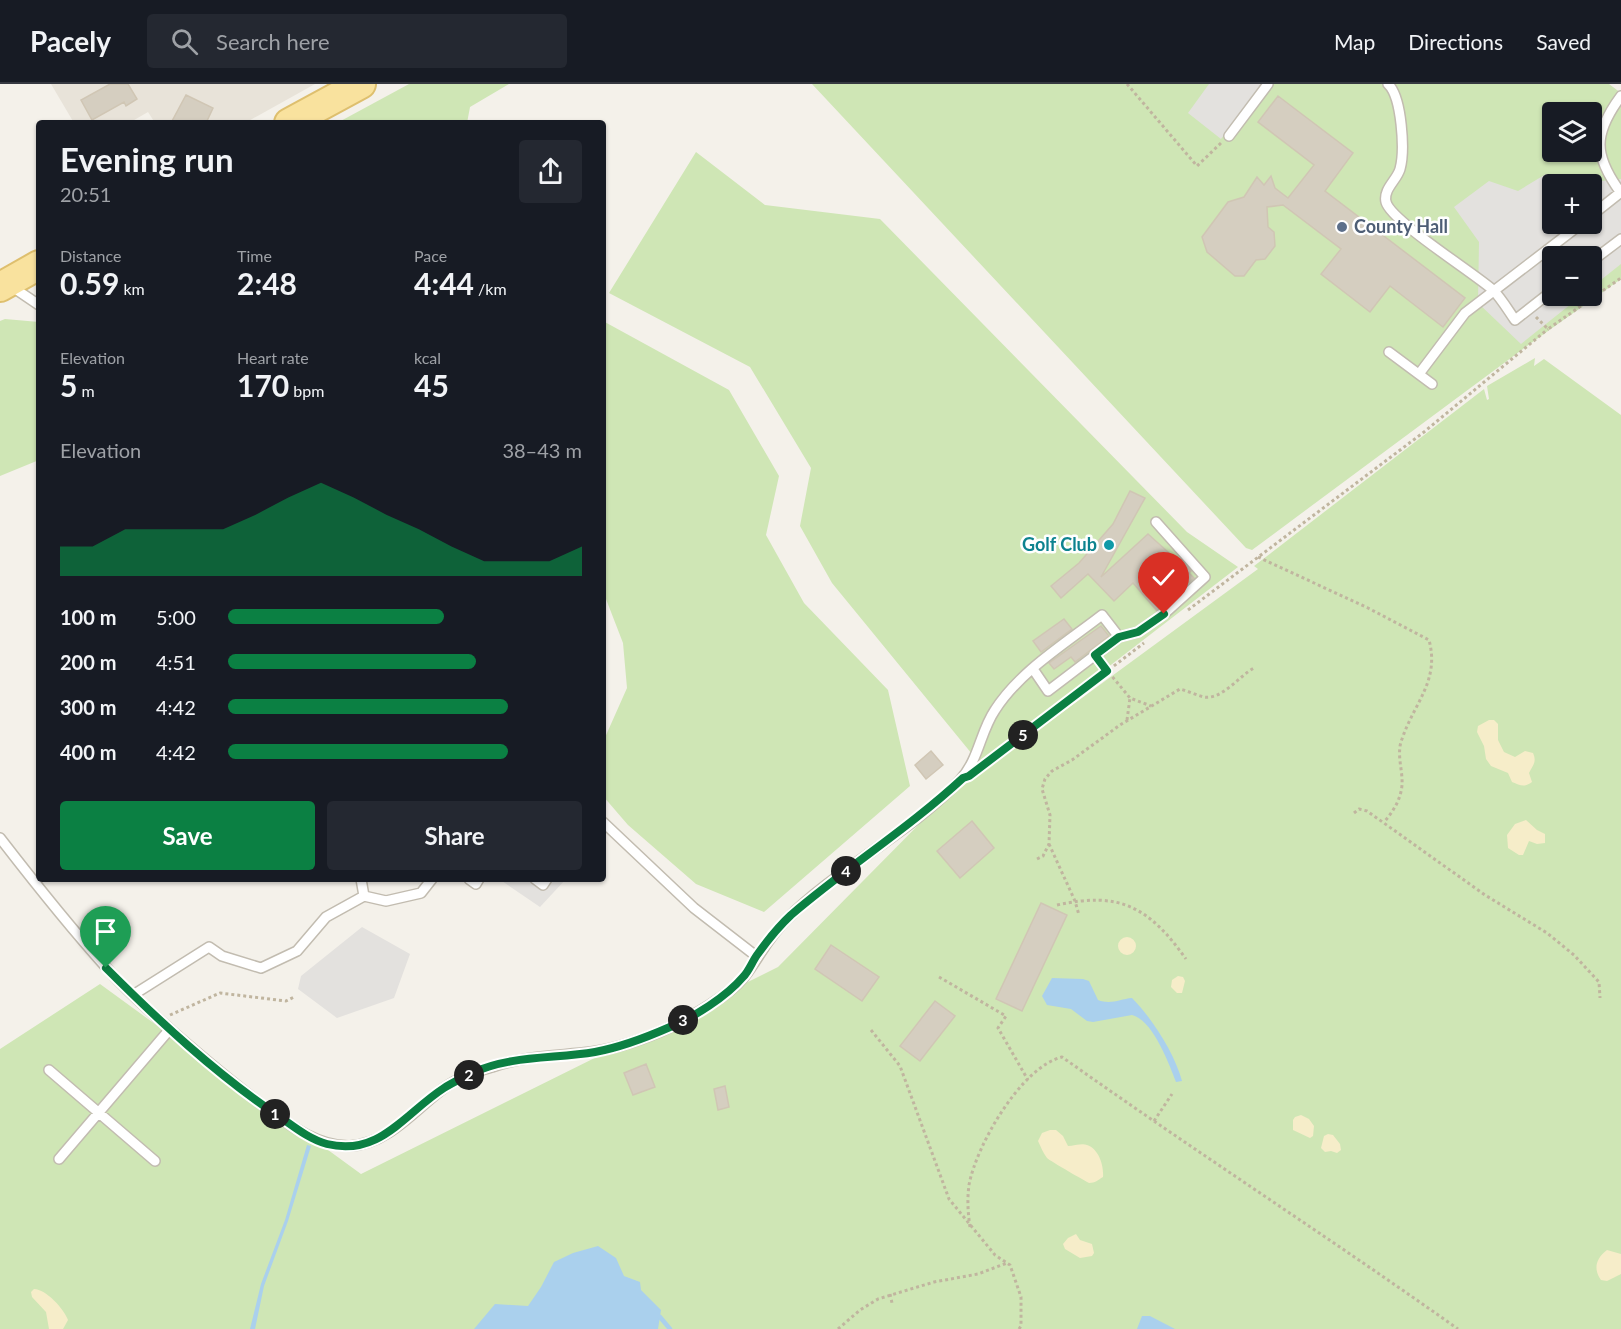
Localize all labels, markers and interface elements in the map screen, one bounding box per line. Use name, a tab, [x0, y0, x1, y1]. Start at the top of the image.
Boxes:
search box	[147, 14, 567, 68]
text: Pacely	[30, 24, 111, 58]
icon: search	[168, 25, 201, 58]
text: Search here	[216, 28, 330, 55]
text: Map	[1334, 29, 1375, 54]
text: Directions	[1408, 29, 1503, 54]
text: Saved	[1536, 29, 1591, 54]
map controls	[1542, 102, 1602, 306]
button: layers	[1542, 102, 1602, 162]
text: Evening run	[60, 139, 234, 179]
button: share	[519, 140, 582, 203]
button: +	[1542, 174, 1602, 234]
text: 20:51	[60, 182, 111, 206]
place label: County Hall	[1354, 215, 1448, 237]
marker: County Hall	[1335, 220, 1349, 234]
text: Distance	[60, 246, 121, 265]
text: Time	[237, 246, 272, 265]
text: Pace	[414, 246, 447, 265]
button: −	[1542, 246, 1602, 306]
text: 0.59	[60, 265, 119, 301]
text: 2:48	[237, 265, 297, 301]
text: 4:44	[414, 265, 474, 301]
text: km	[119, 279, 145, 298]
text: /km	[474, 279, 507, 298]
text: Elevation	[60, 348, 125, 367]
text: Heart rate	[237, 348, 309, 367]
text: kcal	[414, 348, 441, 367]
text: 5	[60, 367, 77, 403]
text: 170	[237, 367, 289, 403]
text: 45	[414, 367, 449, 403]
text: m	[77, 381, 95, 400]
text: bpm	[289, 381, 324, 400]
text: Elevation	[60, 438, 141, 462]
text: 38–43 m	[502, 438, 582, 462]
place label: Golf Club	[1022, 533, 1097, 555]
marker: Golf Club	[1102, 538, 1116, 552]
pin	[1138, 552, 1189, 614]
icon: check	[1147, 561, 1180, 594]
text: 100 m	[60, 605, 116, 629]
text: 5:00	[156, 605, 196, 629]
text: 200 m	[60, 650, 116, 674]
text: 4:51	[156, 650, 196, 674]
text: 300 m	[60, 695, 116, 719]
text: 4:42	[156, 695, 196, 719]
pin: 5	[1008, 720, 1038, 750]
text: 5	[1018, 725, 1028, 744]
text: 400 m	[60, 740, 116, 764]
text: 4:42	[156, 740, 196, 764]
button: Save	[60, 801, 315, 870]
button: Share	[327, 801, 582, 870]
pin: 4	[831, 856, 861, 886]
text: 4	[841, 861, 851, 880]
pin	[80, 906, 131, 968]
icon: arrive	[89, 915, 122, 948]
pin: 3	[668, 1005, 698, 1035]
text: 3	[678, 1010, 688, 1029]
pin: 2	[454, 1060, 484, 1090]
text: 2	[464, 1065, 474, 1084]
pin: 1	[260, 1099, 290, 1129]
text: 1	[270, 1104, 280, 1123]

